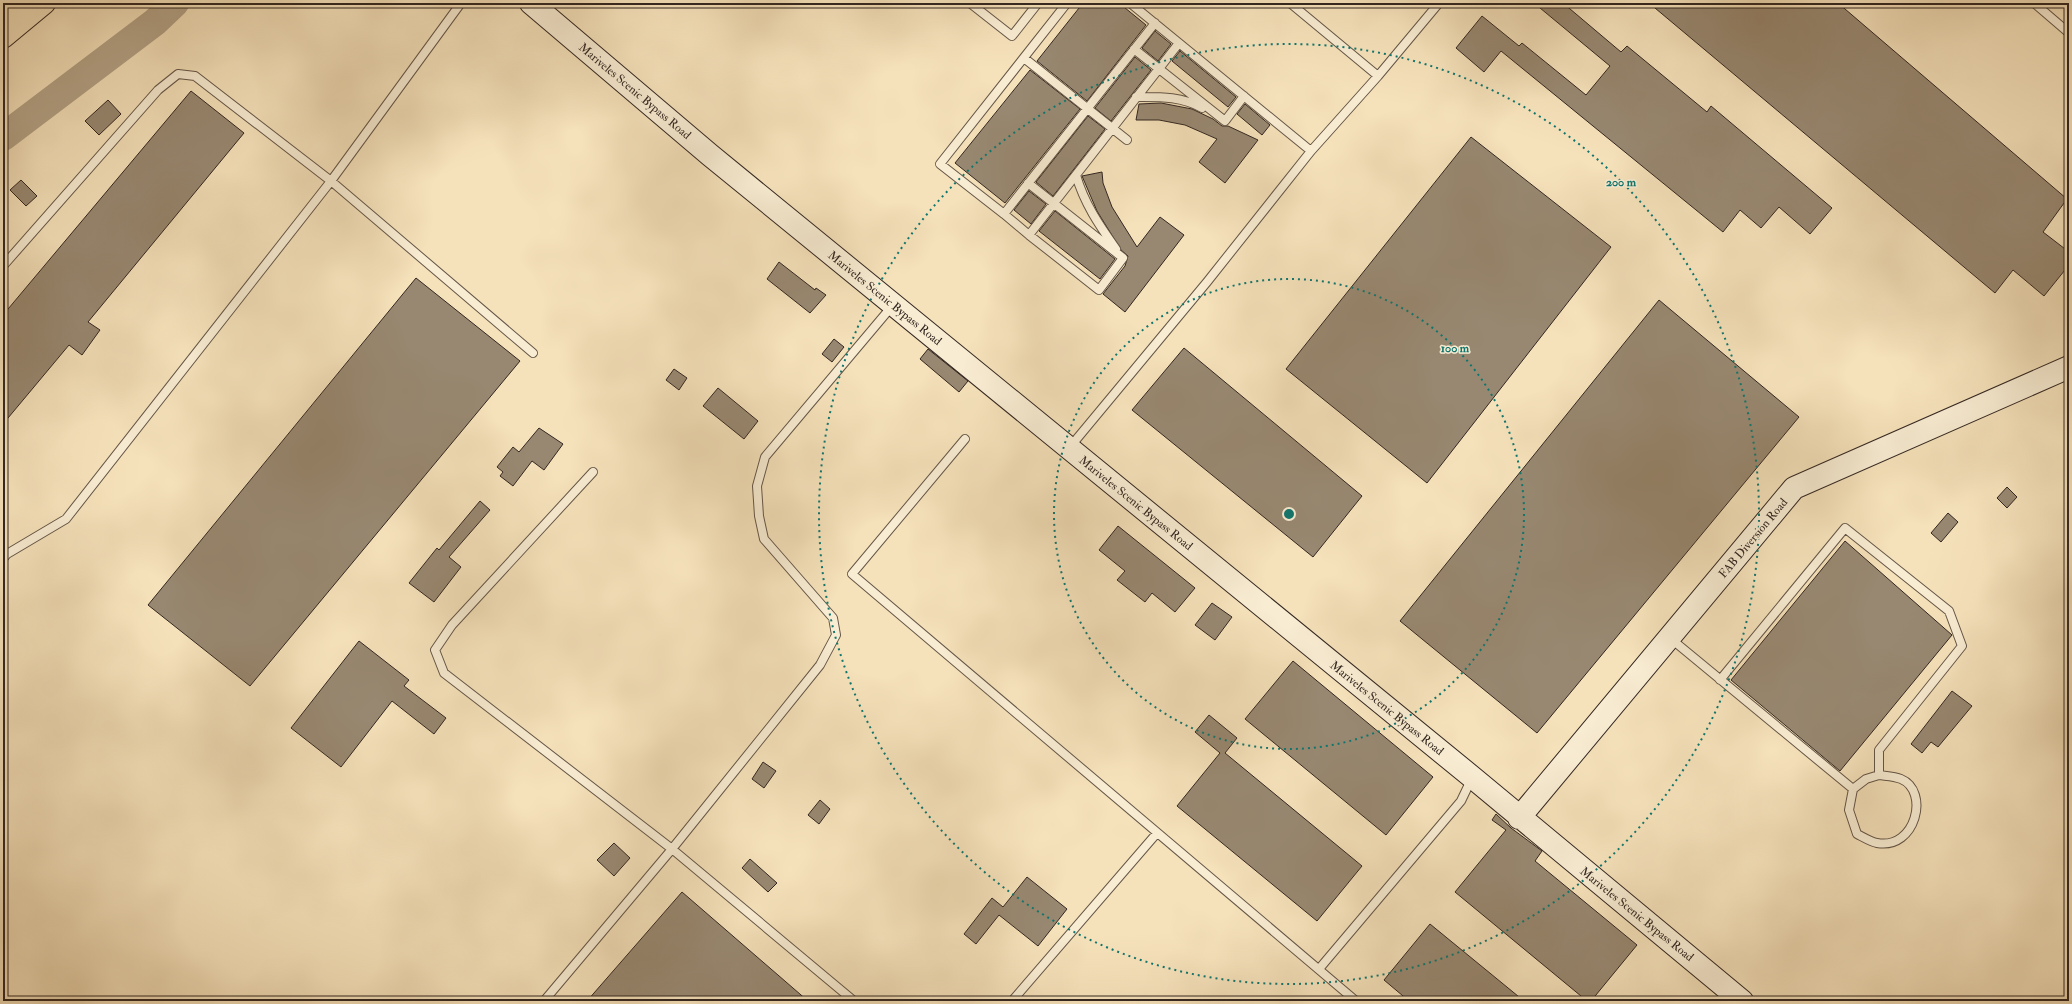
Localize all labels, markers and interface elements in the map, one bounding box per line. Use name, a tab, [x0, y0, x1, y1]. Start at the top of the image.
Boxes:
street label: Mariveles Scenic Bypass Road	[575, 40, 694, 143]
text: 200 m	[1606, 175, 1637, 190]
street label: Mariveles Scenic Bypass Road	[825, 248, 945, 349]
text: 100 m	[1441, 341, 1470, 356]
street label: Mariveles Scenic Bypass Road	[1076, 453, 1196, 554]
street label: FAB Diversion Road	[1716, 495, 1791, 581]
centre of rings	[1282, 507, 1296, 521]
street label: Mariveles Scenic Bypass Road	[1327, 658, 1447, 759]
street label: Mariveles Scenic Bypass Road	[1577, 864, 1697, 965]

